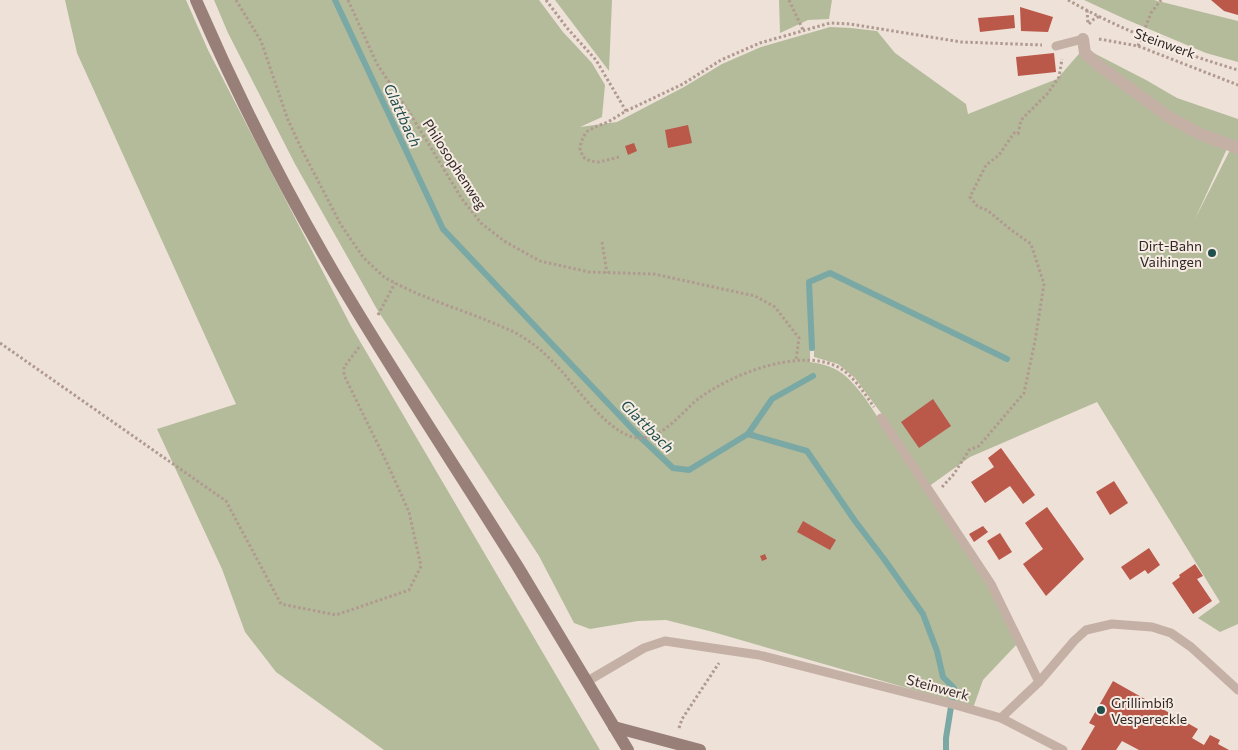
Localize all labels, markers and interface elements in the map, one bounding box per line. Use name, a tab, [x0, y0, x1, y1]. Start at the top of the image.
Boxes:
street label: Steinwerk	[1132, 24, 1198, 62]
water label: Glattbach	[381, 81, 425, 149]
street label: Philosophenweg	[419, 116, 491, 213]
place label: Dirt-Bahn Vaihingen	[1138, 237, 1202, 270]
marker: Dirt-Bahn Vaihingen	[1206, 247, 1218, 259]
water label: Glattbach	[618, 396, 678, 456]
street label: Steinwerk	[905, 670, 972, 704]
place label: Grillimbiß Vespereckle	[1111, 694, 1187, 727]
marker: Grillimbiß Vespereckle	[1095, 704, 1107, 716]

